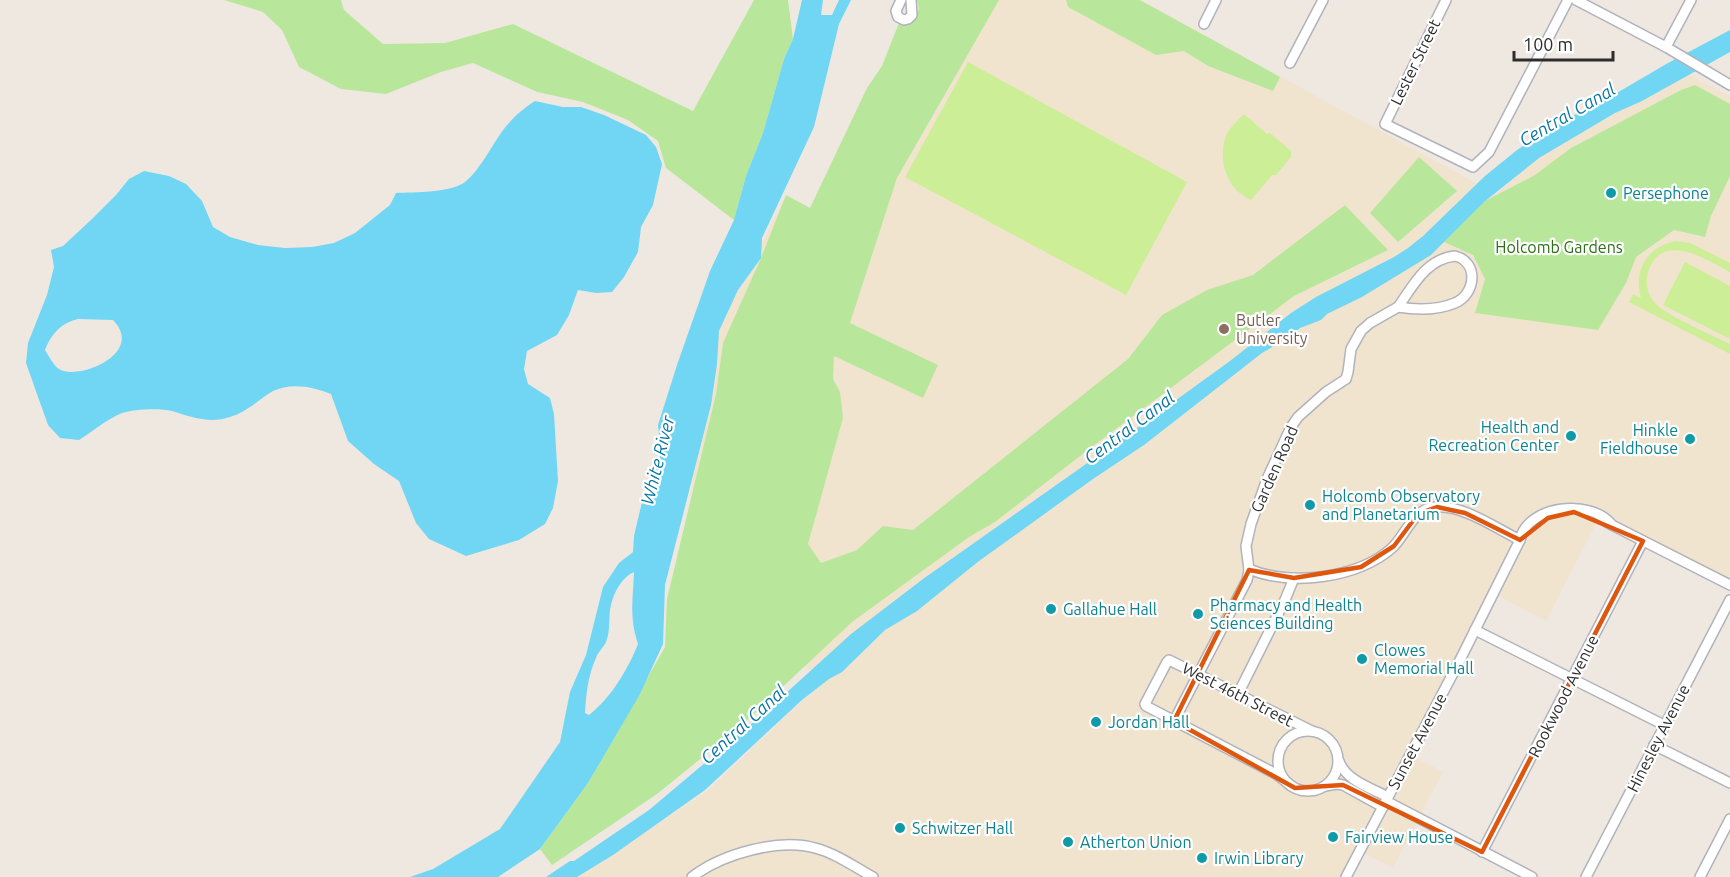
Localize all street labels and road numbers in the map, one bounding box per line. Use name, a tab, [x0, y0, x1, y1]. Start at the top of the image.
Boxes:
street label: Lester Street	[1386, 15, 1444, 108]
street label: Garden Road	[1247, 423, 1301, 515]
street label: Rookwood Avenue	[1524, 632, 1602, 760]
street label: West 46th Street	[1180, 658, 1297, 730]
street label: Hinesley Avenue	[1623, 681, 1693, 795]
street label: Sunset Avenue	[1384, 690, 1450, 792]

